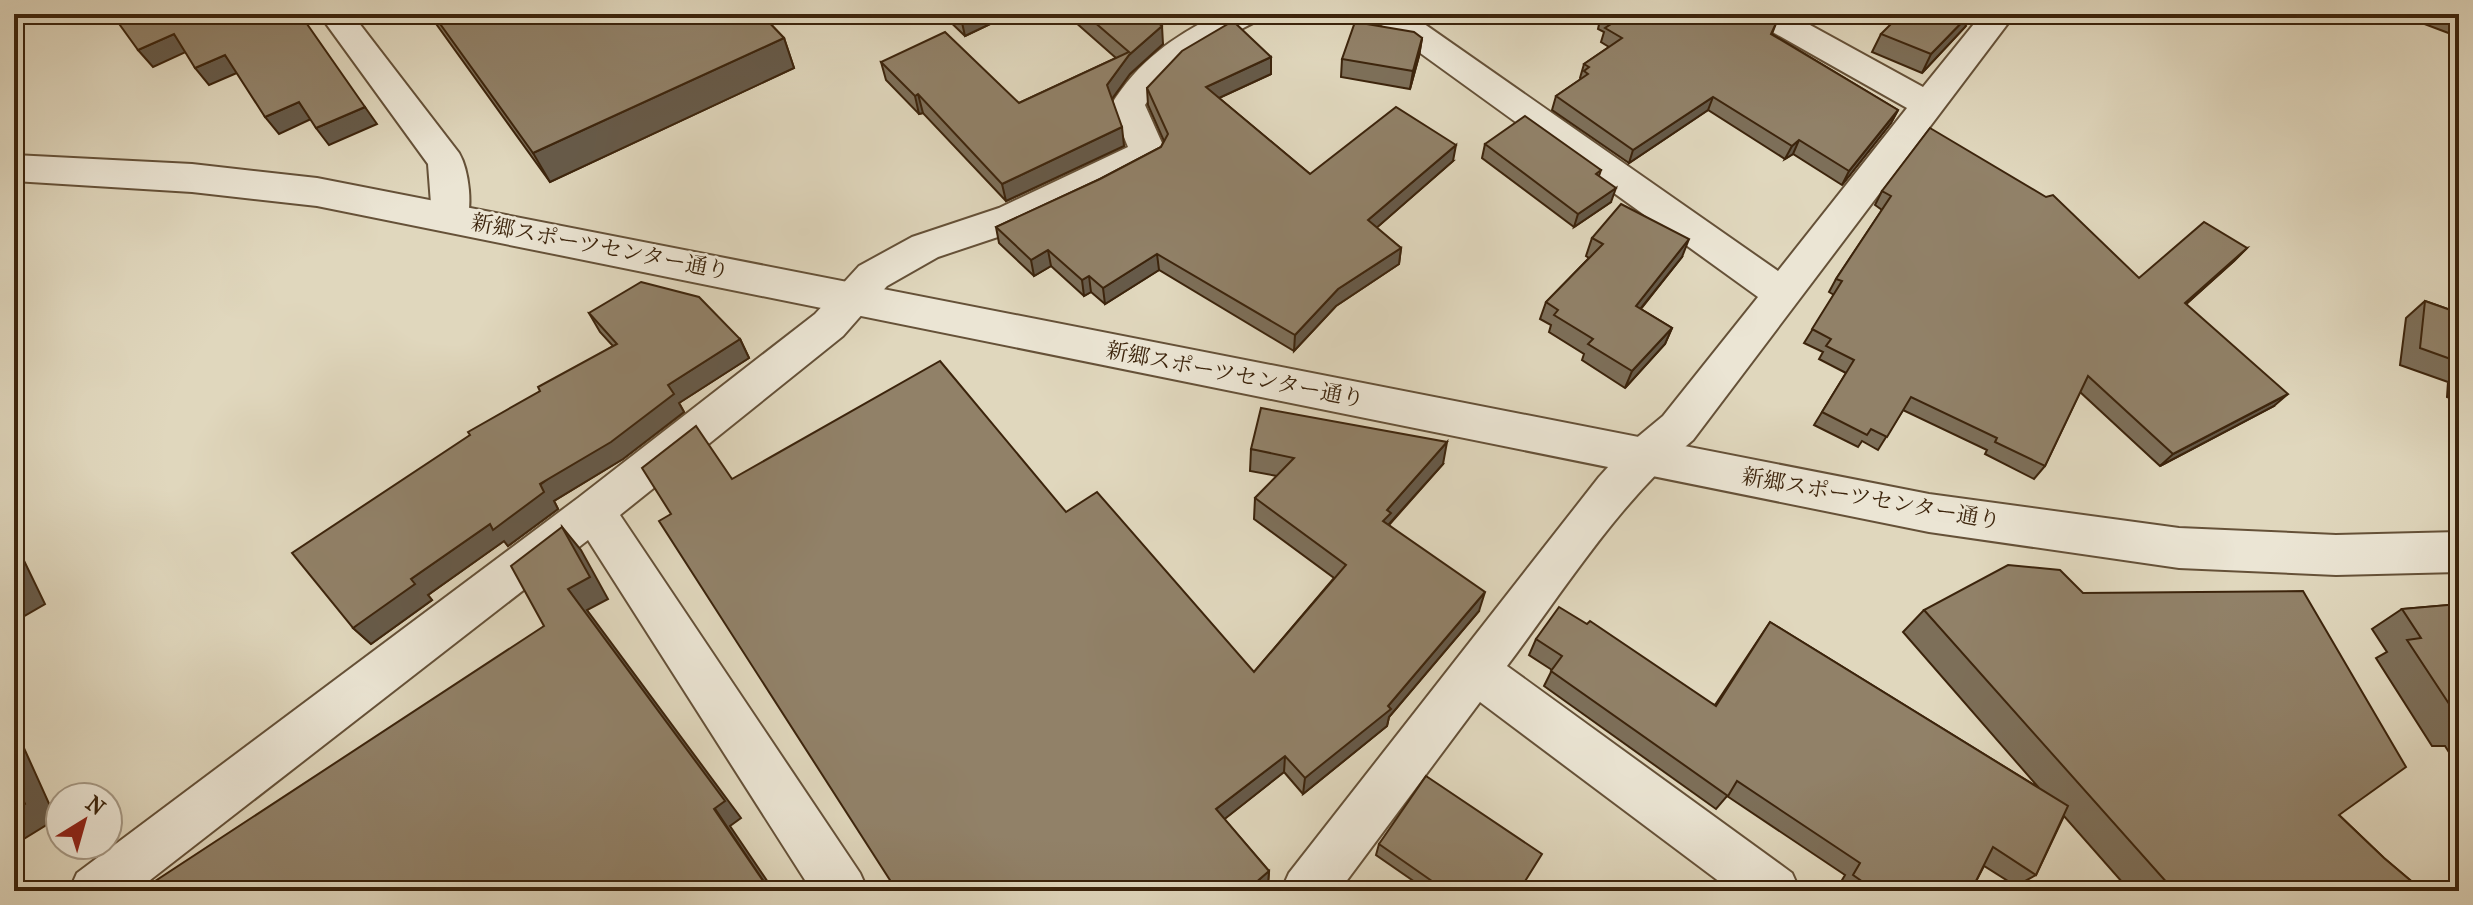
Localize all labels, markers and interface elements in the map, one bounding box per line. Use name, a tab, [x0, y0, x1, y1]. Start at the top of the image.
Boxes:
street label: 新郷スポーツセンター通り	[469, 209, 731, 285]
street label: 新郷スポーツセンター通り	[1104, 337, 1366, 413]
street label: 新郷スポーツセンター通り	[1740, 463, 2002, 535]
north arrow	[44, 781, 124, 861]
text: N	[81, 790, 110, 821]

